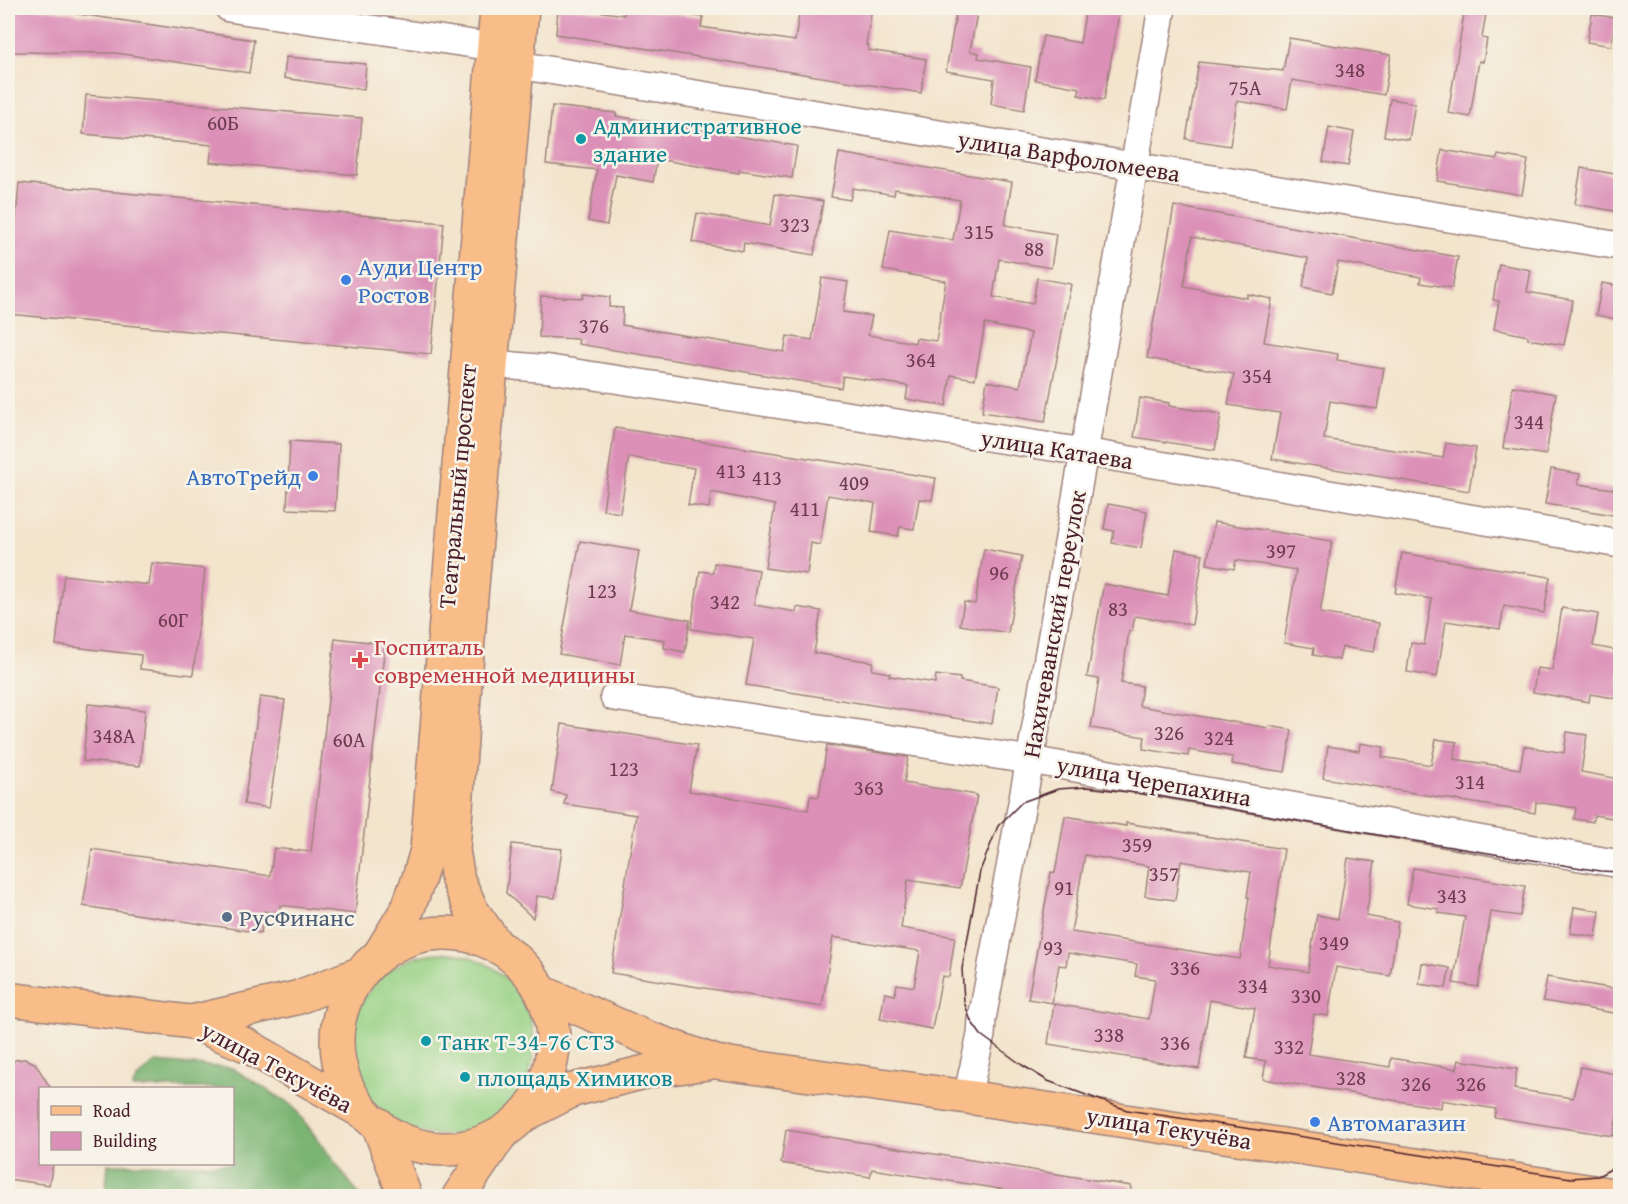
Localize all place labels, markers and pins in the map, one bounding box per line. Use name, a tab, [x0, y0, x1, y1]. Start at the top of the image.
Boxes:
place label: Административное здание	[593, 108, 802, 171]
marker: Административное здание	[574, 132, 588, 146]
place label: Ауди Центр Ростов	[358, 249, 483, 312]
marker: Ауди Центр Ростов	[339, 273, 353, 287]
place label: АвтоТрейд	[186, 459, 301, 494]
marker: АвтоТрейд	[306, 469, 320, 483]
place label: Госпиталь современной медицины	[374, 629, 635, 692]
marker: Госпиталь современной медицины	[351, 651, 369, 669]
place label: РусФинанс	[239, 900, 355, 935]
marker: РусФинанс	[220, 910, 234, 924]
place label: Танк Т-34-76 СТЗ	[438, 1024, 615, 1059]
marker: Танк Т-34-76 СТЗ	[419, 1034, 433, 1048]
place label: площадь Химиков	[477, 1060, 673, 1095]
marker: площадь Химиков	[458, 1070, 472, 1084]
place label: Автомагазин	[1327, 1105, 1466, 1140]
marker: Автомагазин	[1308, 1115, 1322, 1129]

